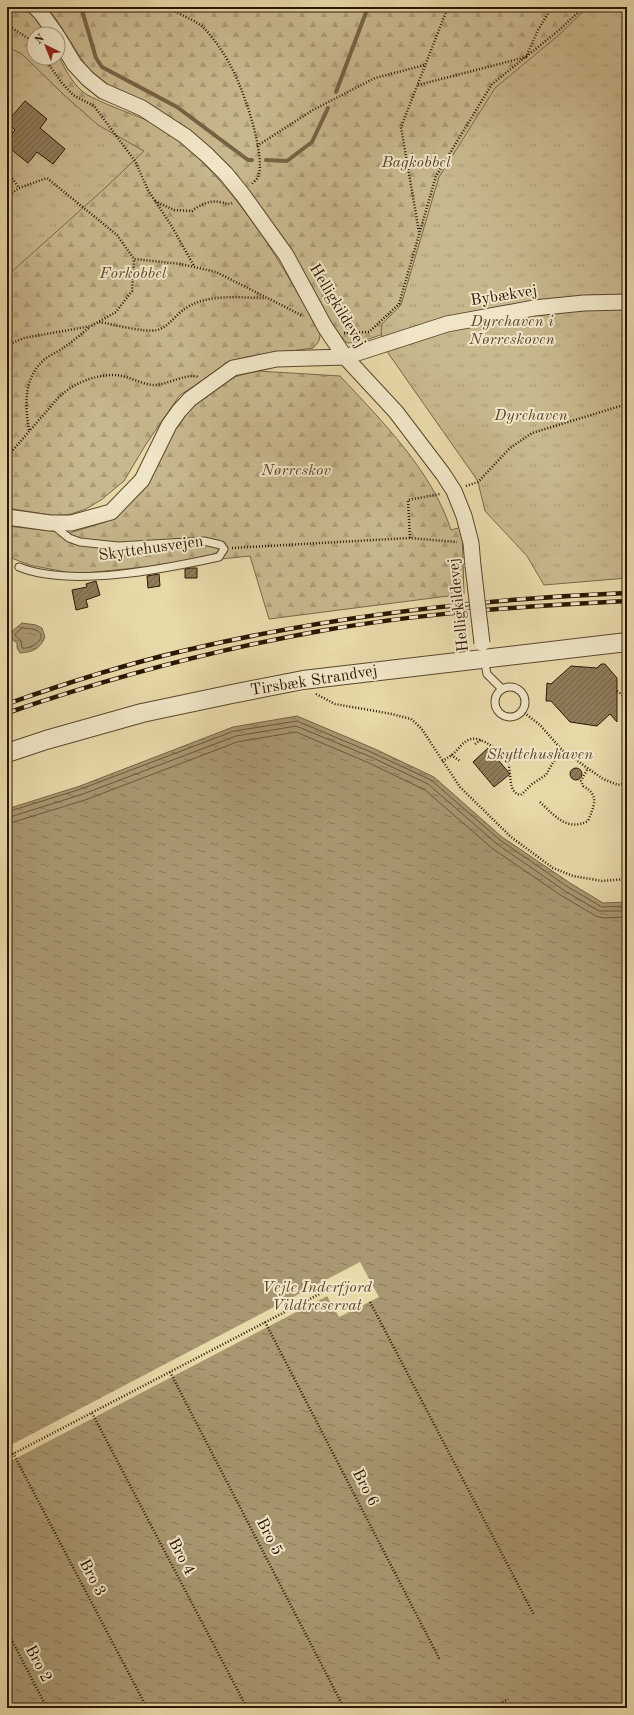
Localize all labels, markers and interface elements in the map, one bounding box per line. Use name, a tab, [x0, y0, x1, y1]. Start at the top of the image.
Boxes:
north arrow	[26, 26, 66, 66]
text: N	[33, 32, 47, 47]
park label: Bagkobbel	[380, 155, 451, 171]
street label: Helligkildevej	[306, 261, 368, 351]
park label: Forkobbel	[99, 266, 167, 282]
street label: Bybækvej	[469, 283, 539, 309]
park label: Dyrehaven i Nørreskoven	[468, 314, 555, 348]
park label: Dyrehaven	[493, 408, 568, 424]
park label: Nørreskov	[260, 463, 331, 479]
street label: Skyttehusvejen	[98, 534, 205, 564]
street label: Helligkildevej	[446, 557, 472, 653]
street label: Tirsbæk Strandvej	[249, 663, 379, 699]
park label: Skyttehushaven	[487, 747, 593, 763]
park label: Vejle Inderfjord Vildtreservat	[262, 1280, 373, 1314]
street label: Bro 6	[349, 1467, 381, 1509]
street label: Bro 5	[253, 1516, 285, 1558]
street label: Bro 4	[165, 1536, 197, 1578]
street label: Bro 3	[76, 1557, 108, 1599]
street label: Bro 2	[22, 1643, 54, 1685]

